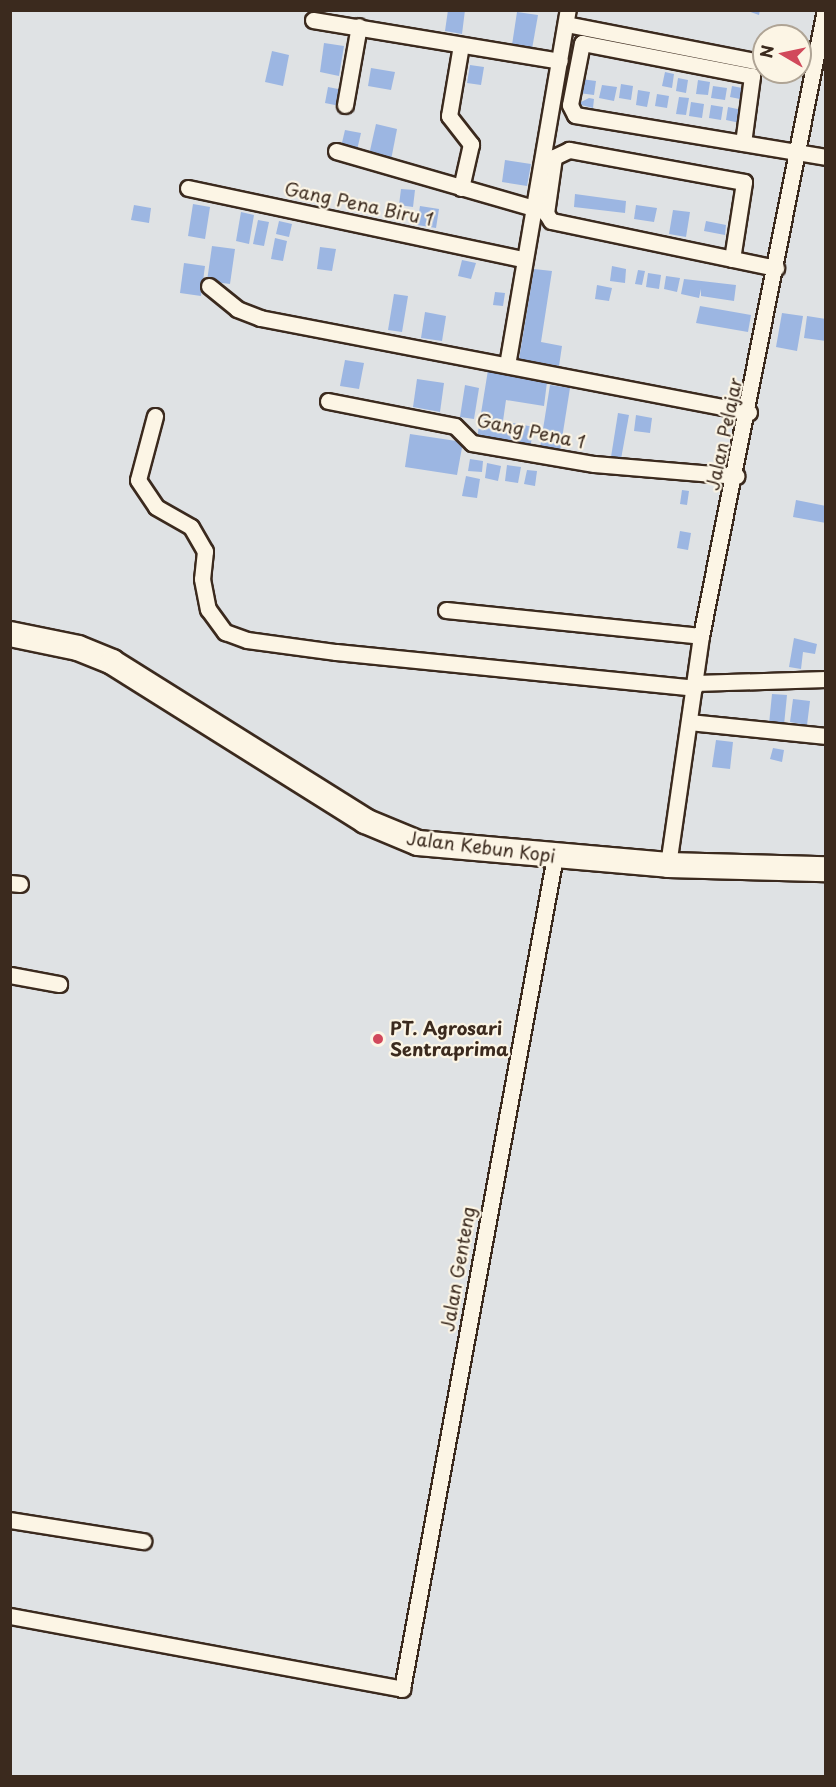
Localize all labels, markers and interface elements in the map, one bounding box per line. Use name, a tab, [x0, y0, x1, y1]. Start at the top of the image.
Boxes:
north arrow	[752, 24, 812, 84]
text: N	[753, 43, 779, 60]
street label: Gang Pena Biru 1	[283, 178, 435, 230]
street label: Jalan Pelajar	[702, 376, 746, 492]
street label: Gang Pena 1	[475, 409, 587, 453]
street label: Jalan Kebun Kopi	[405, 827, 557, 867]
place label: PT. Agrosari Sentraprima	[390, 1018, 509, 1060]
marker: PT. Agrosari Sentraprima	[371, 1032, 385, 1046]
street label: Jalan Genteng	[436, 1204, 480, 1334]

